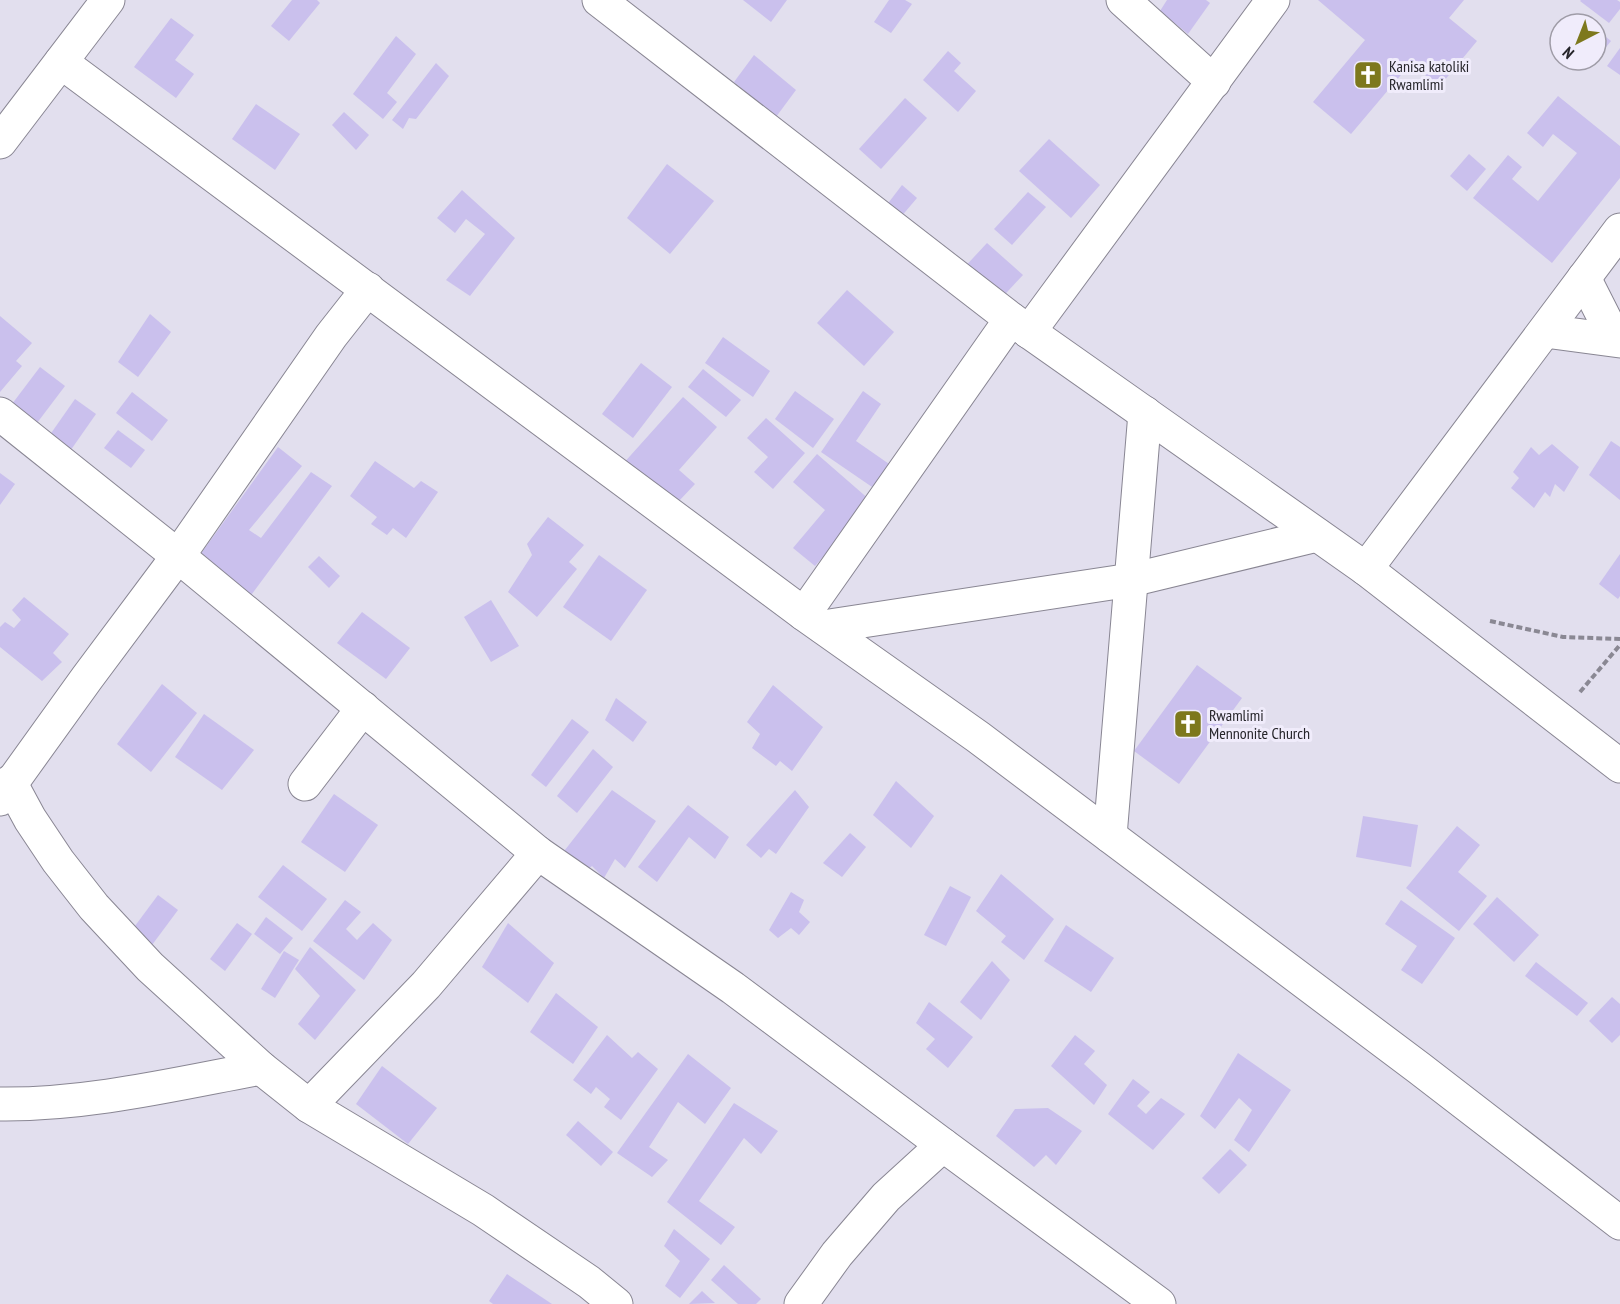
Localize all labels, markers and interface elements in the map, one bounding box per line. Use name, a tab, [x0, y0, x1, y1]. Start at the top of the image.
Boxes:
north arrow	[1548, 12, 1608, 72]
text: N	[1558, 43, 1578, 63]
place label: Kanisa katoliki Rwamlimi	[1389, 56, 1469, 94]
church icon: Kanisa katoliki Rwamlimi	[1352, 59, 1384, 91]
place label: Rwamlimi Mennonite Church	[1209, 705, 1310, 743]
church icon: Rwamlimi Mennonite Church	[1172, 708, 1204, 740]

